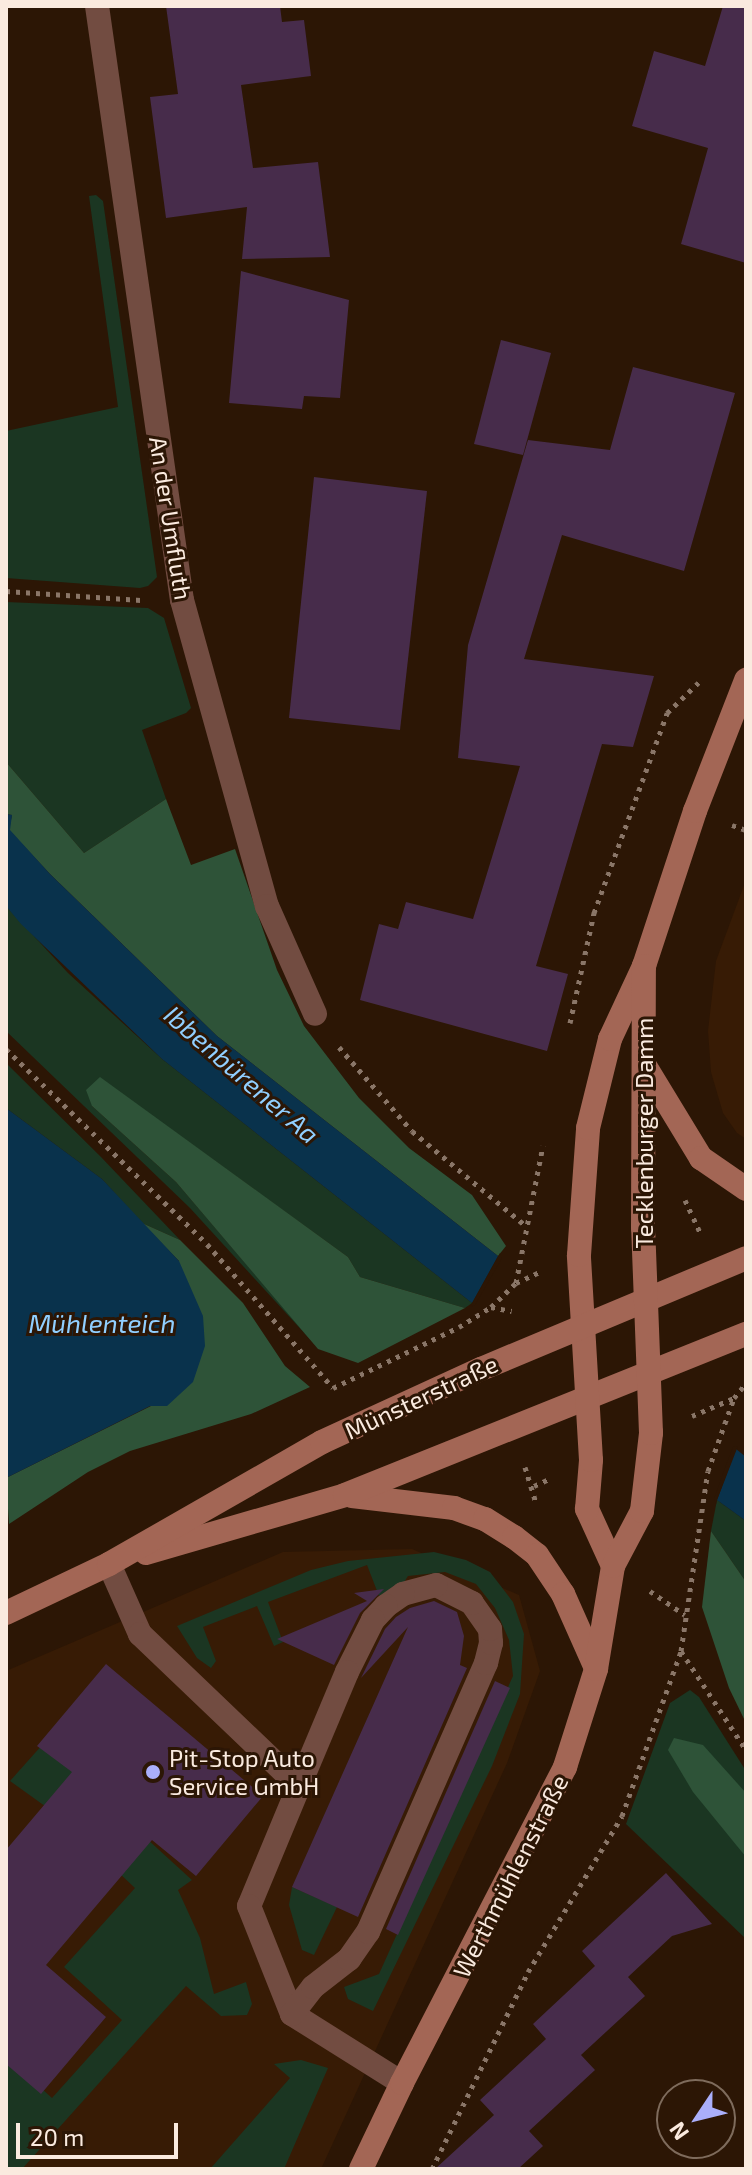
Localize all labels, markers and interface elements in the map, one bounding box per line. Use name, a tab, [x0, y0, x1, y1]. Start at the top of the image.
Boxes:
street label: An der Umfluth	[144, 434, 198, 602]
water label: Ibbenbürener Aa	[158, 998, 326, 1150]
street label: Tecklenburger Damm	[630, 1017, 658, 1249]
water label: Mühlenteich	[29, 1307, 175, 1339]
street label: Münsterstraße	[340, 1349, 502, 1445]
place label: Pit-Stop Auto Service GmbH	[169, 1744, 319, 1800]
marker: Pit-Stop Auto Service GmbH	[144, 1763, 162, 1781]
street label: Werthmühlenstraße	[446, 1770, 574, 1982]
north arrow	[656, 2079, 736, 2159]
scale bar	[20, 2107, 182, 2157]
text: N	[663, 2118, 693, 2146]
text: 20 m	[30, 2122, 84, 2151]

